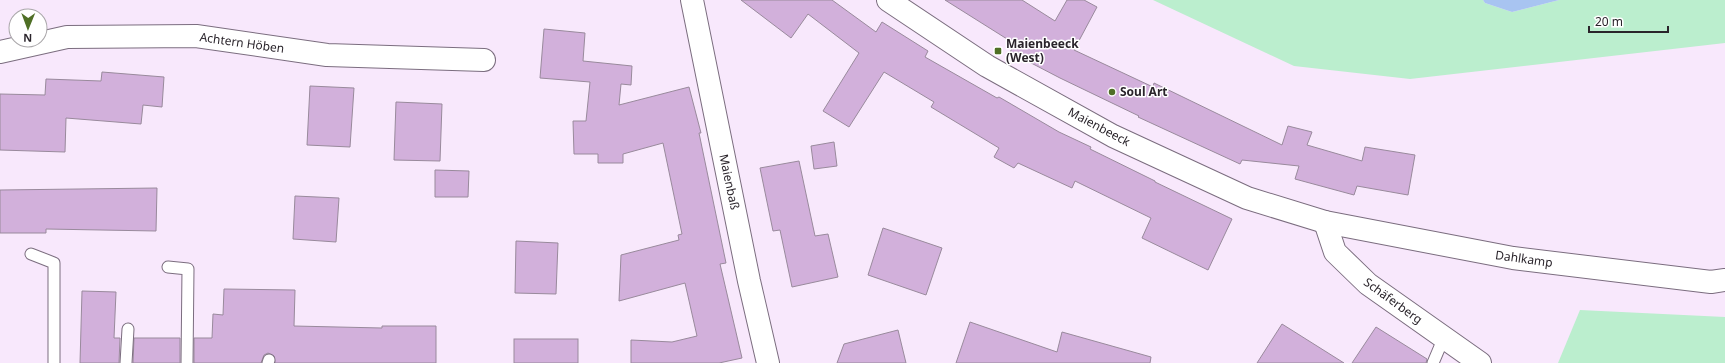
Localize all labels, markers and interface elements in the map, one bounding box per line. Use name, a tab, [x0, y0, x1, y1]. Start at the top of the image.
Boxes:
north arrow	[8, 8, 48, 48]
scale bar	[1589, 8, 1668, 34]
text: 20 m	[1595, 13, 1623, 30]
street label: Achtern Höben	[199, 28, 285, 57]
text: N	[23, 31, 32, 46]
place label: Maienbeeck (West)	[1006, 35, 1079, 66]
marker: Maienbeeck (West)	[993, 46, 1003, 56]
place label: Soul Art	[1120, 83, 1167, 100]
marker: Soul Art	[1107, 87, 1117, 97]
street label: Maienbeeck	[1065, 103, 1134, 150]
street label: Maienbaß	[715, 152, 744, 212]
street label: Dahlkamp	[1494, 246, 1554, 271]
street label: Schäferberg	[1361, 274, 1426, 328]

